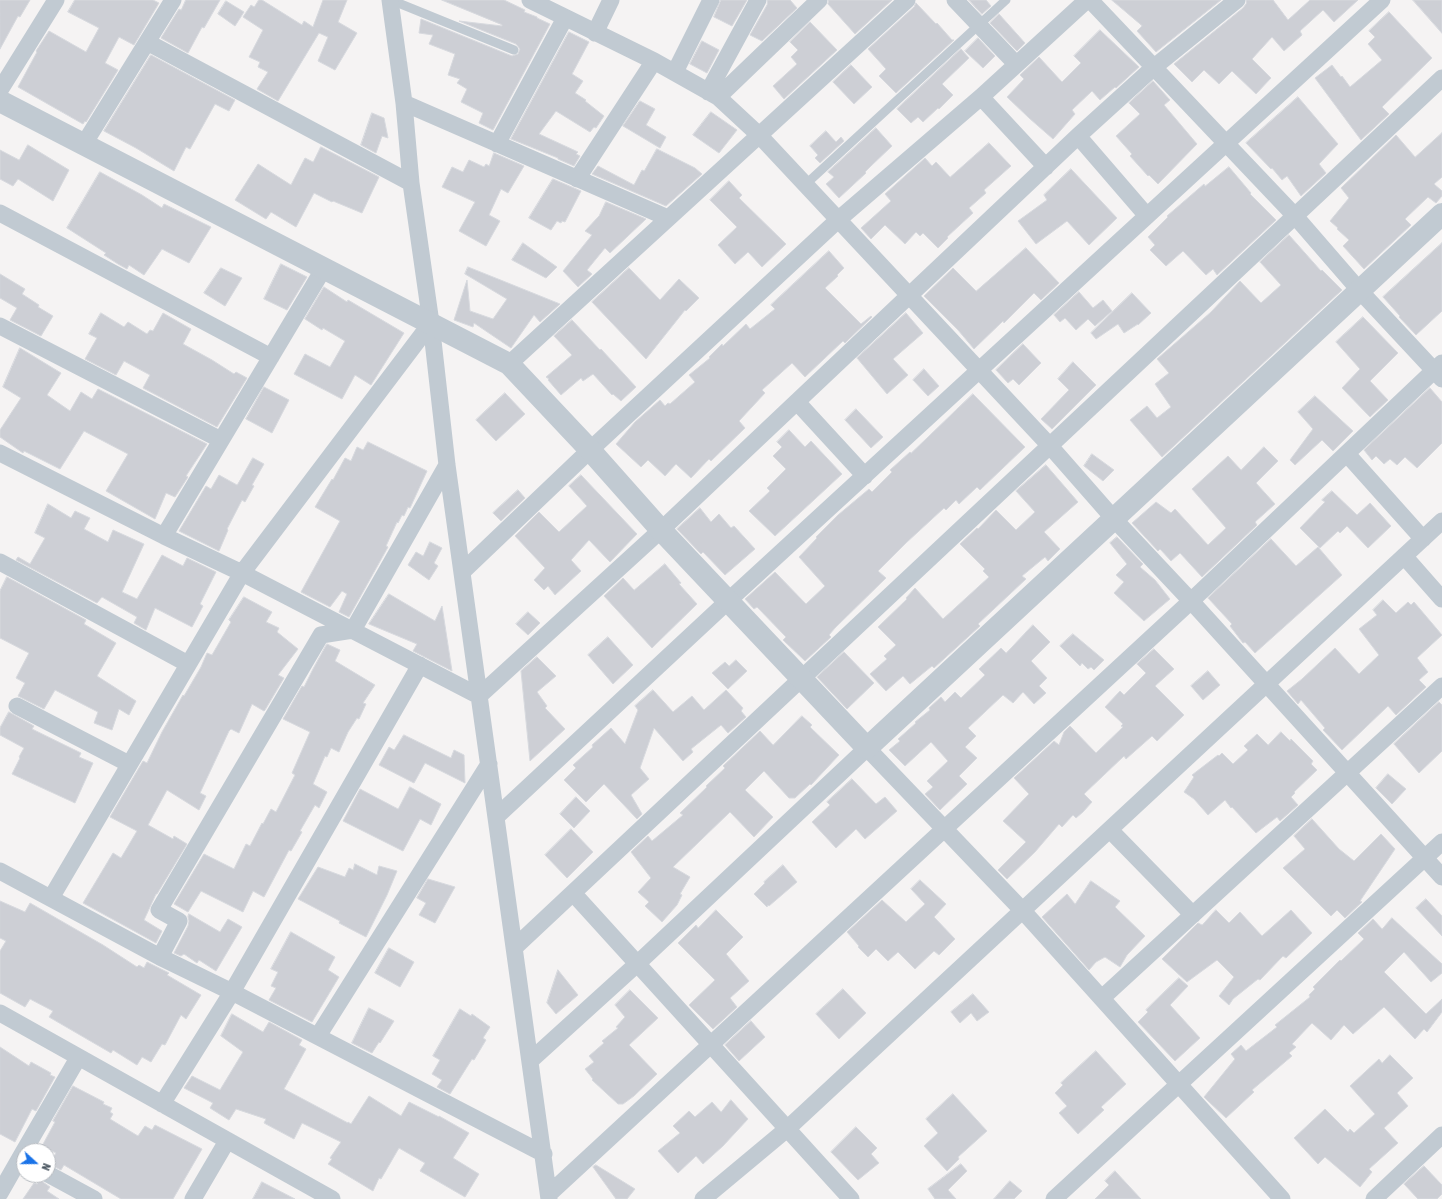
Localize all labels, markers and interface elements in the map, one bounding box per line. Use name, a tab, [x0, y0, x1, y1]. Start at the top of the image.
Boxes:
north arrow	[16, 1143, 56, 1183]
text: N	[40, 1162, 53, 1172]

